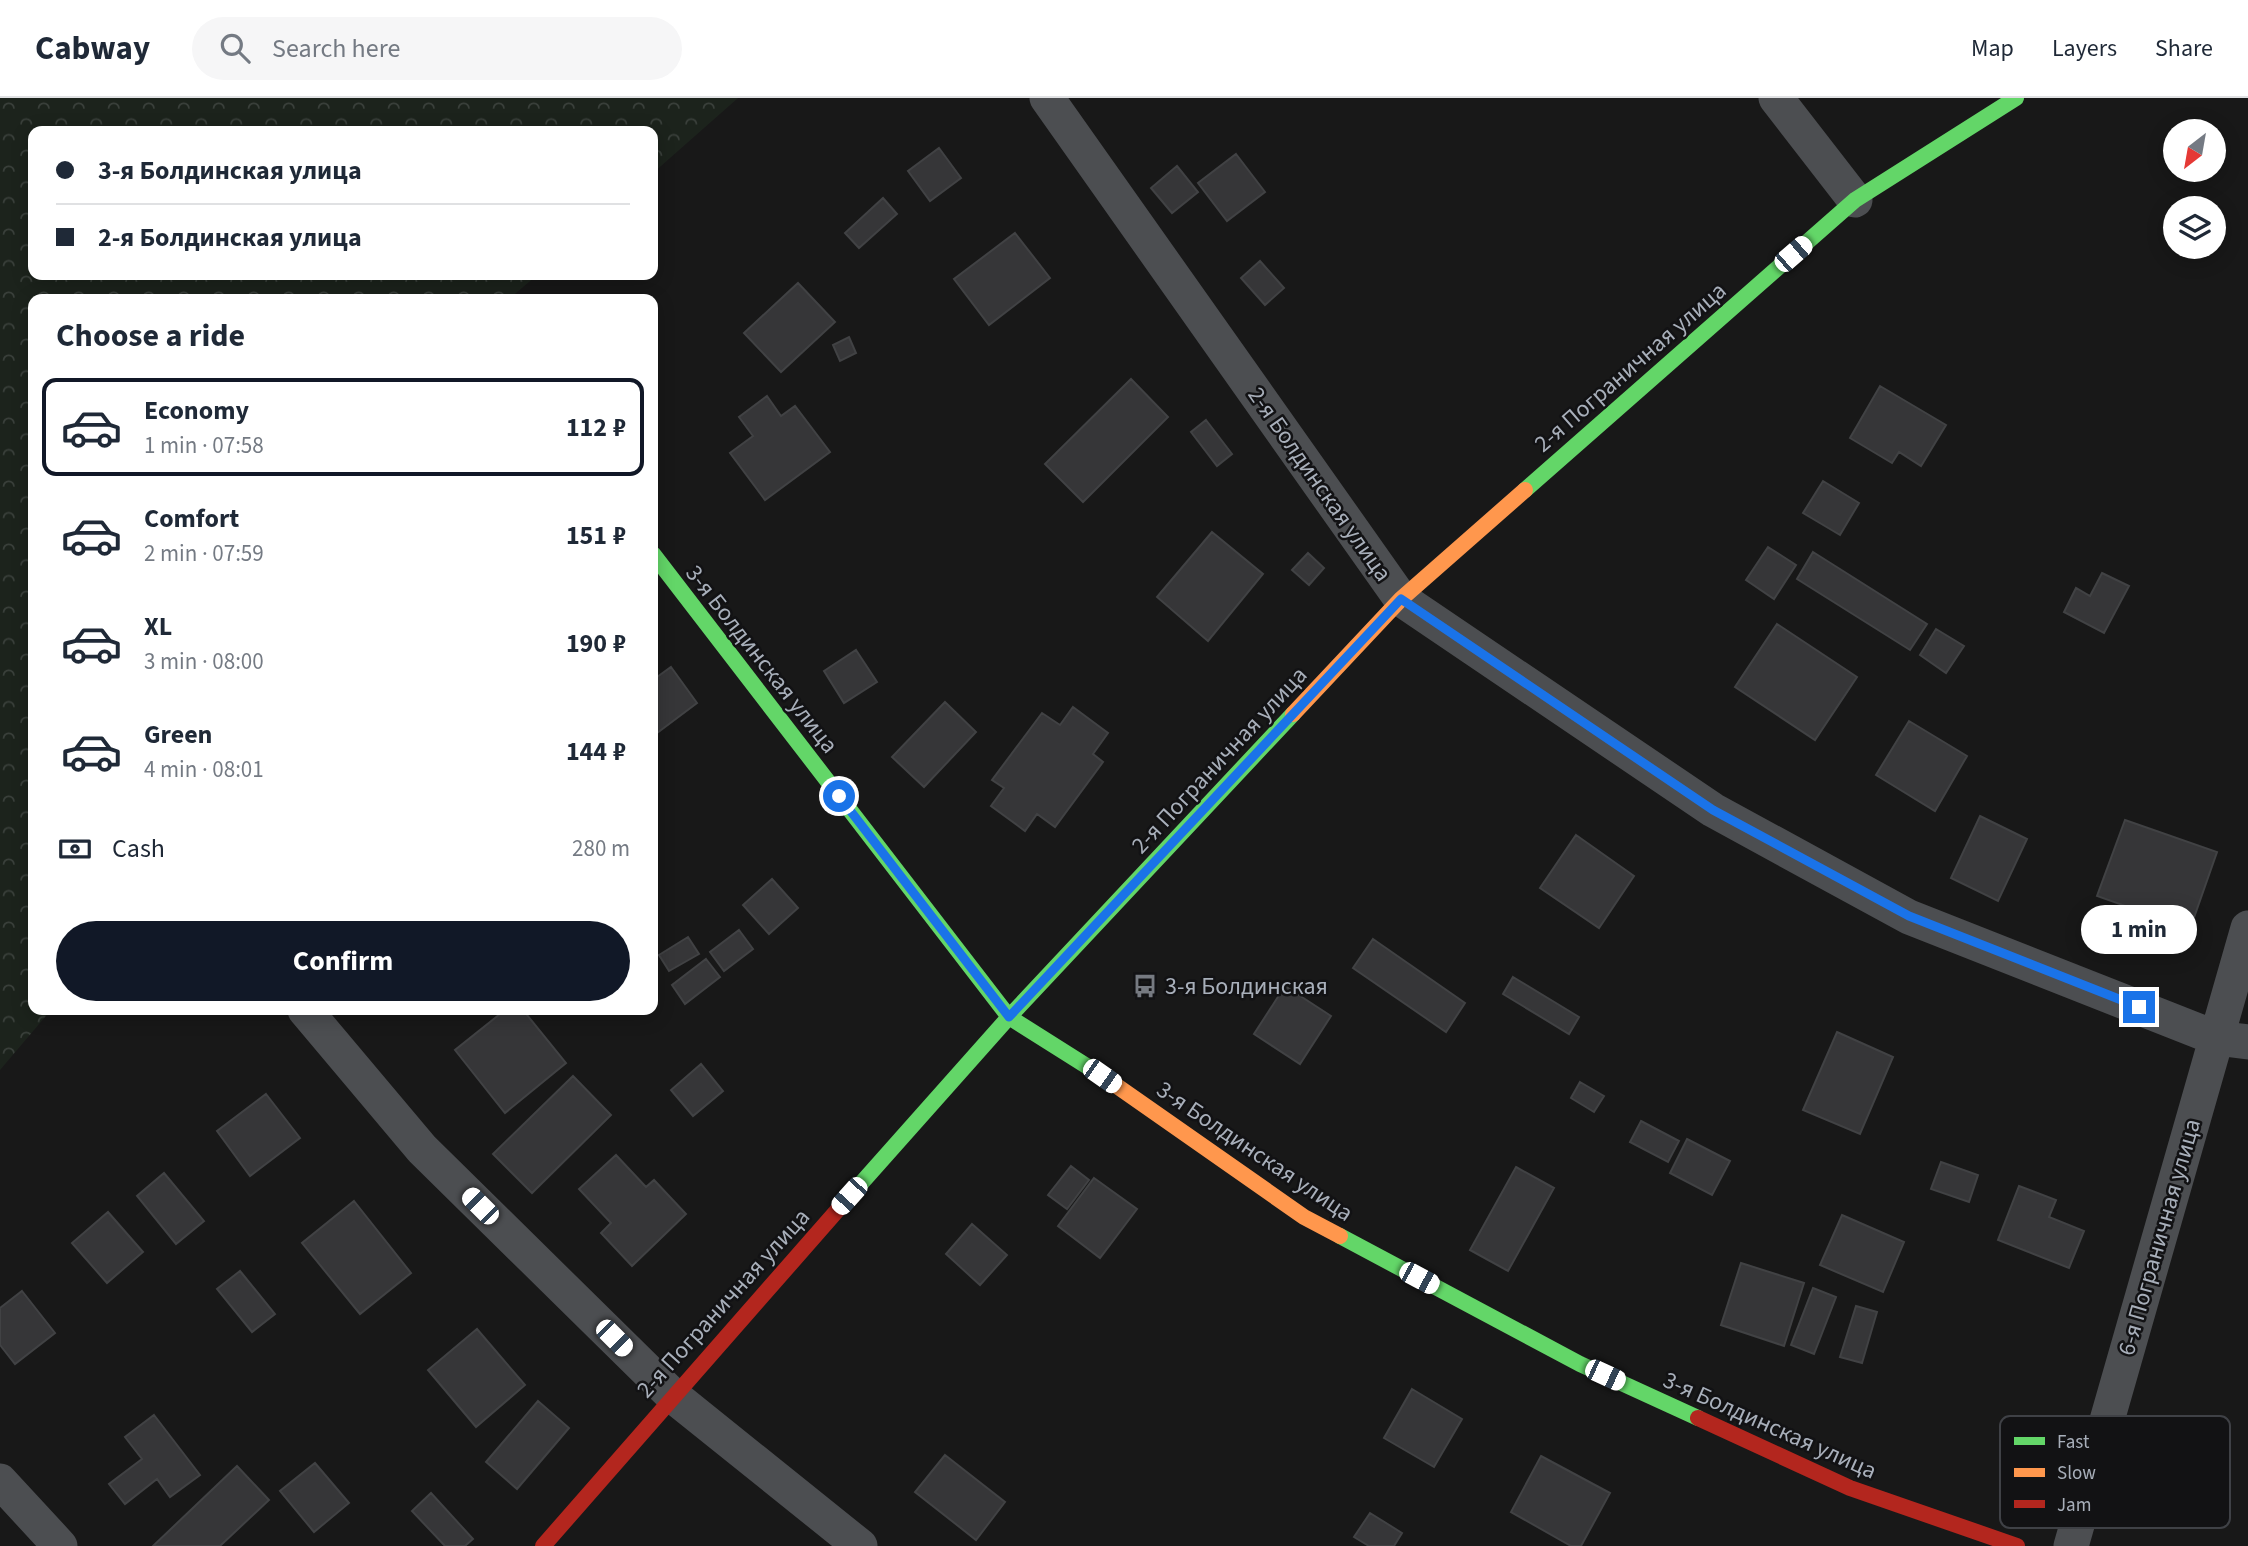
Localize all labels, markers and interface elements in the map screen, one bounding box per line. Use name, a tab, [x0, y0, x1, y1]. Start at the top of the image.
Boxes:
search box	[192, 17, 682, 80]
text: Cabway	[35, 25, 150, 72]
icon: search	[216, 29, 254, 67]
text: Search here	[272, 30, 400, 67]
text: Map	[1971, 31, 2014, 66]
text: Layers	[2052, 31, 2117, 66]
text: Share	[2155, 31, 2213, 66]
north arrow	[2163, 119, 2226, 182]
map controls	[2163, 119, 2226, 259]
text: 3-я Болдинская улица	[98, 152, 362, 189]
button: layers	[2163, 196, 2226, 259]
text: 2-я Болдинская улица	[98, 219, 362, 256]
car	[1771, 232, 1816, 276]
street label: 2-я Пограничная улица	[1526, 274, 1734, 461]
text: Choose a ride	[56, 313, 245, 359]
street label: 2-я Болдинская улица	[1239, 380, 1400, 589]
text: Economy	[144, 392, 249, 429]
icon: car	[60, 396, 123, 459]
text: 112 ₽	[566, 409, 626, 446]
text: 1 min · 07:58	[144, 429, 264, 462]
text: Comfort	[144, 500, 239, 537]
icon: car	[60, 504, 123, 567]
text: 151 ₽	[566, 517, 626, 554]
text: 2 min · 07:59	[144, 537, 264, 570]
street label: 3-я Болдинская улица	[677, 558, 846, 761]
text: XL	[144, 608, 172, 645]
icon: car	[60, 612, 123, 675]
text: 190 ₽	[566, 625, 626, 662]
text: 3 min · 08:00	[144, 645, 264, 678]
street label: 2-я Пограничная улица	[1123, 659, 1316, 862]
text: Green	[144, 716, 212, 753]
icon: car	[60, 720, 123, 783]
text: 144 ₽	[566, 733, 626, 770]
text: 4 min · 08:01	[144, 753, 264, 786]
route start	[823, 780, 855, 812]
icon: cash	[56, 830, 94, 868]
text: Cash	[112, 830, 165, 867]
text: 280 m	[572, 832, 630, 865]
callout: 1 min	[2081, 906, 2197, 954]
text: 1 min	[2111, 913, 2167, 946]
button: Confirm	[56, 921, 630, 1001]
place label: 3-я Болдинская	[1165, 969, 1328, 1004]
bus stop icon: 3-я Болдинская	[1131, 972, 1159, 1000]
route end	[2123, 991, 2155, 1023]
car	[1079, 1055, 1126, 1097]
street label: 3-я Болдинская улица	[1149, 1072, 1360, 1230]
street label: 6-я Пограничная улица	[2109, 1115, 2210, 1360]
car	[828, 1173, 871, 1219]
car	[458, 1184, 503, 1228]
street label: 2-я Пограничная улица	[628, 1201, 818, 1406]
car	[1396, 1259, 1443, 1297]
car	[592, 1316, 637, 1360]
car	[1582, 1357, 1629, 1393]
street label: 3-я Болдинская улица	[1657, 1363, 1882, 1488]
legend	[2000, 1416, 2230, 1528]
text: Fast	[2057, 1429, 2090, 1456]
text: Slow	[2057, 1460, 2096, 1487]
text: Jam	[2057, 1492, 2091, 1519]

